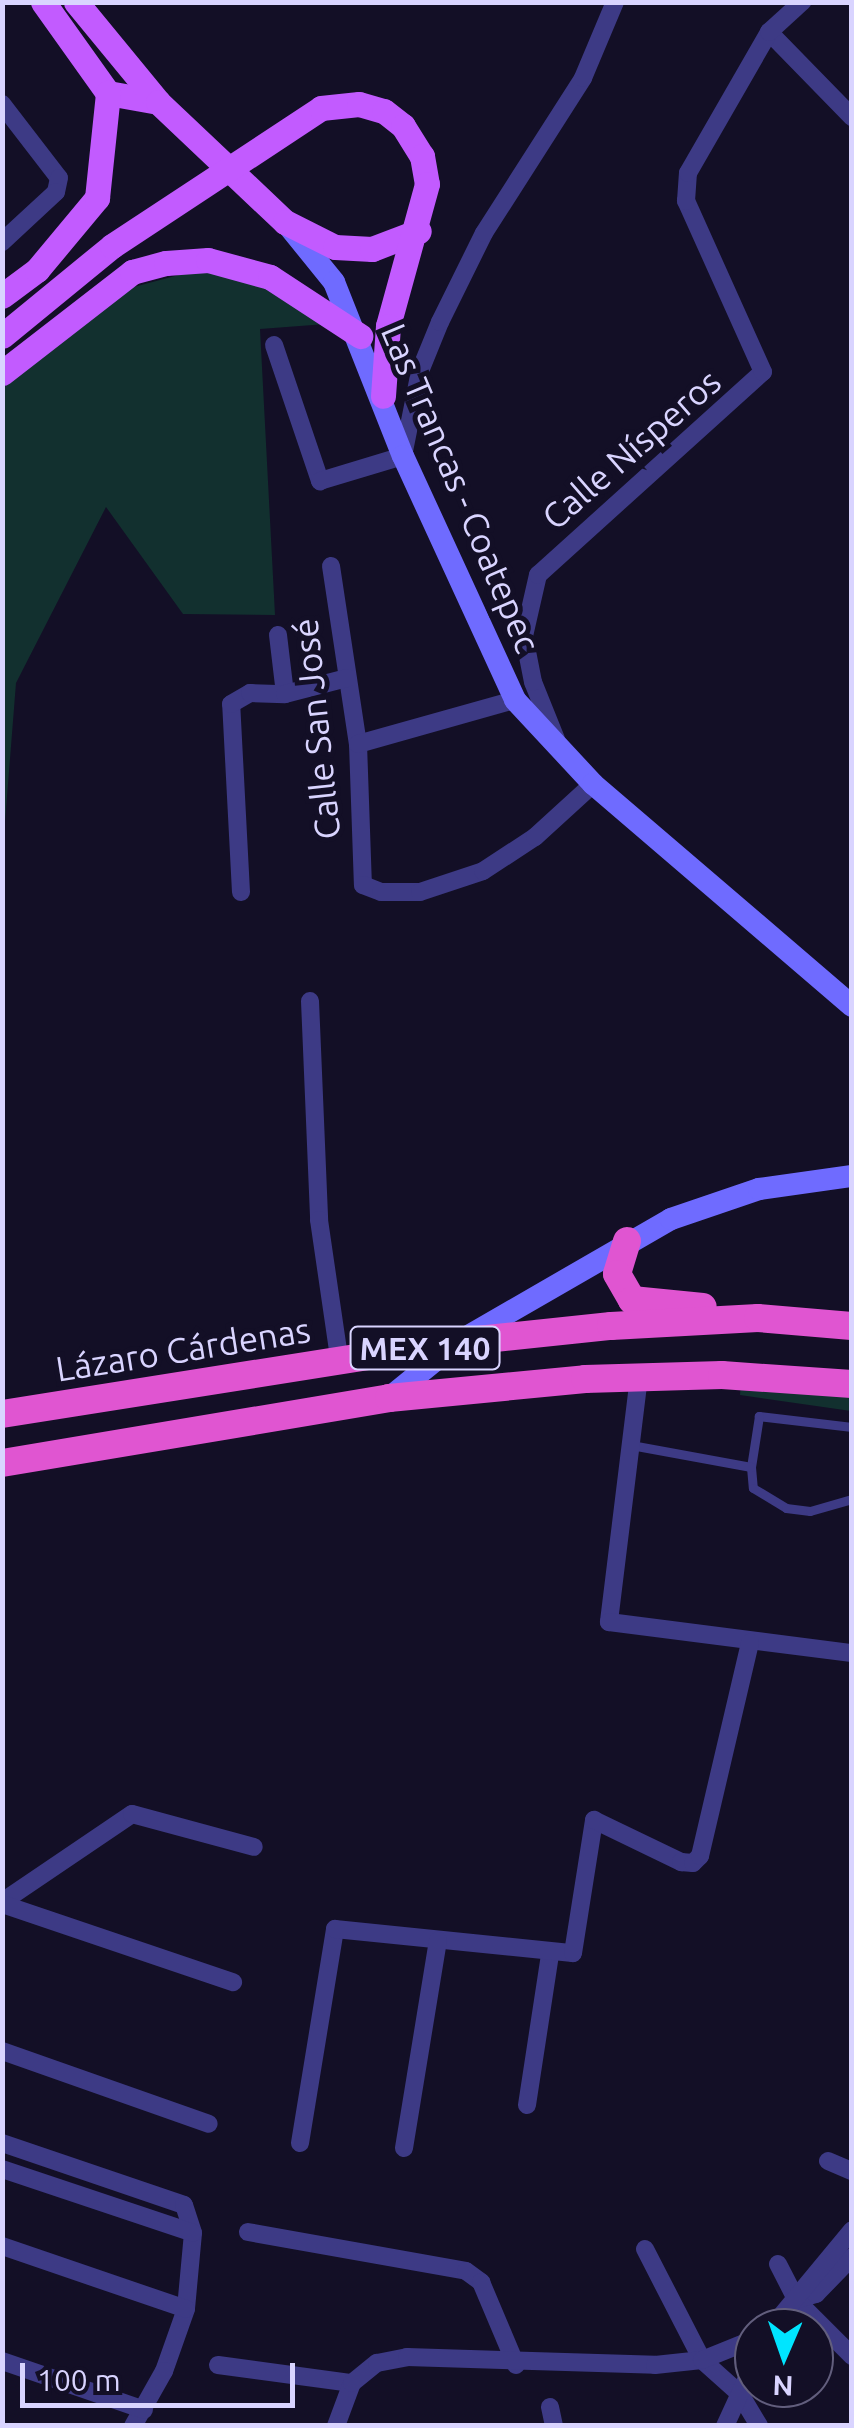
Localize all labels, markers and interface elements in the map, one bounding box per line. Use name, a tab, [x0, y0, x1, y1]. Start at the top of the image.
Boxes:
street label: Las Trancas - Coatepec	[373, 317, 549, 659]
street label: Calle Nísperos	[533, 360, 729, 538]
street label: Calle San José	[284, 617, 348, 841]
street label: Lázaro Cárdenas	[53, 1308, 313, 1390]
road number: MEX 140	[348, 1321, 502, 1375]
north arrow	[734, 2308, 834, 2408]
scale bar	[25, 2343, 300, 2405]
text: 100 m	[37, 2363, 121, 2397]
text: N	[772, 2371, 794, 2402]

